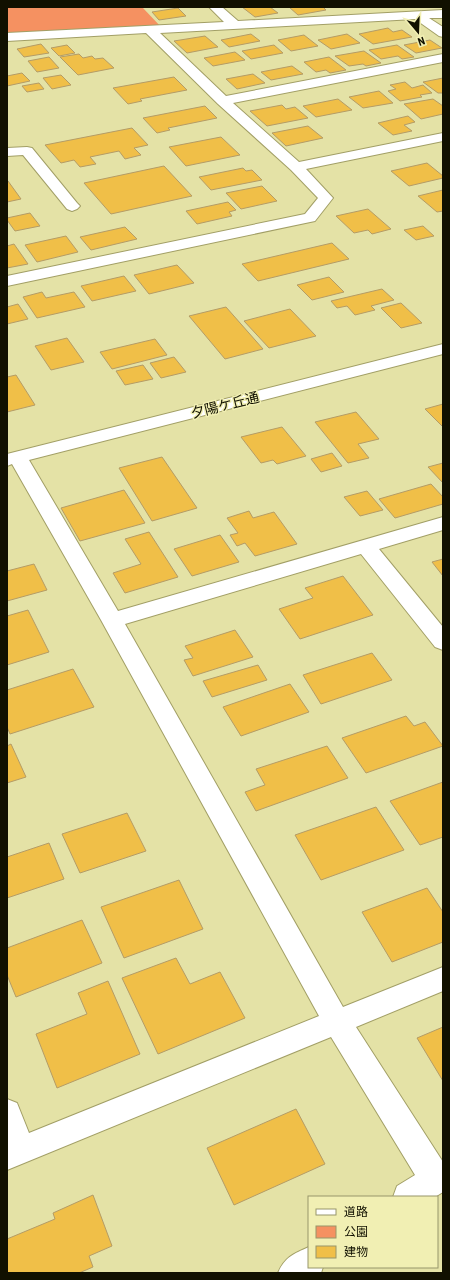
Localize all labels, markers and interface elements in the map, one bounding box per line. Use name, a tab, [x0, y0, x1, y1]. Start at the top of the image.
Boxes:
north arrow	[398, 12, 438, 52]
text: N	[416, 34, 426, 48]
street label: 夕陽ケ丘通	[189, 389, 261, 421]
legend	[308, 1196, 438, 1268]
text: 道路	[344, 1205, 368, 1219]
text: 公園	[344, 1225, 368, 1239]
text: 建物	[344, 1245, 368, 1259]

